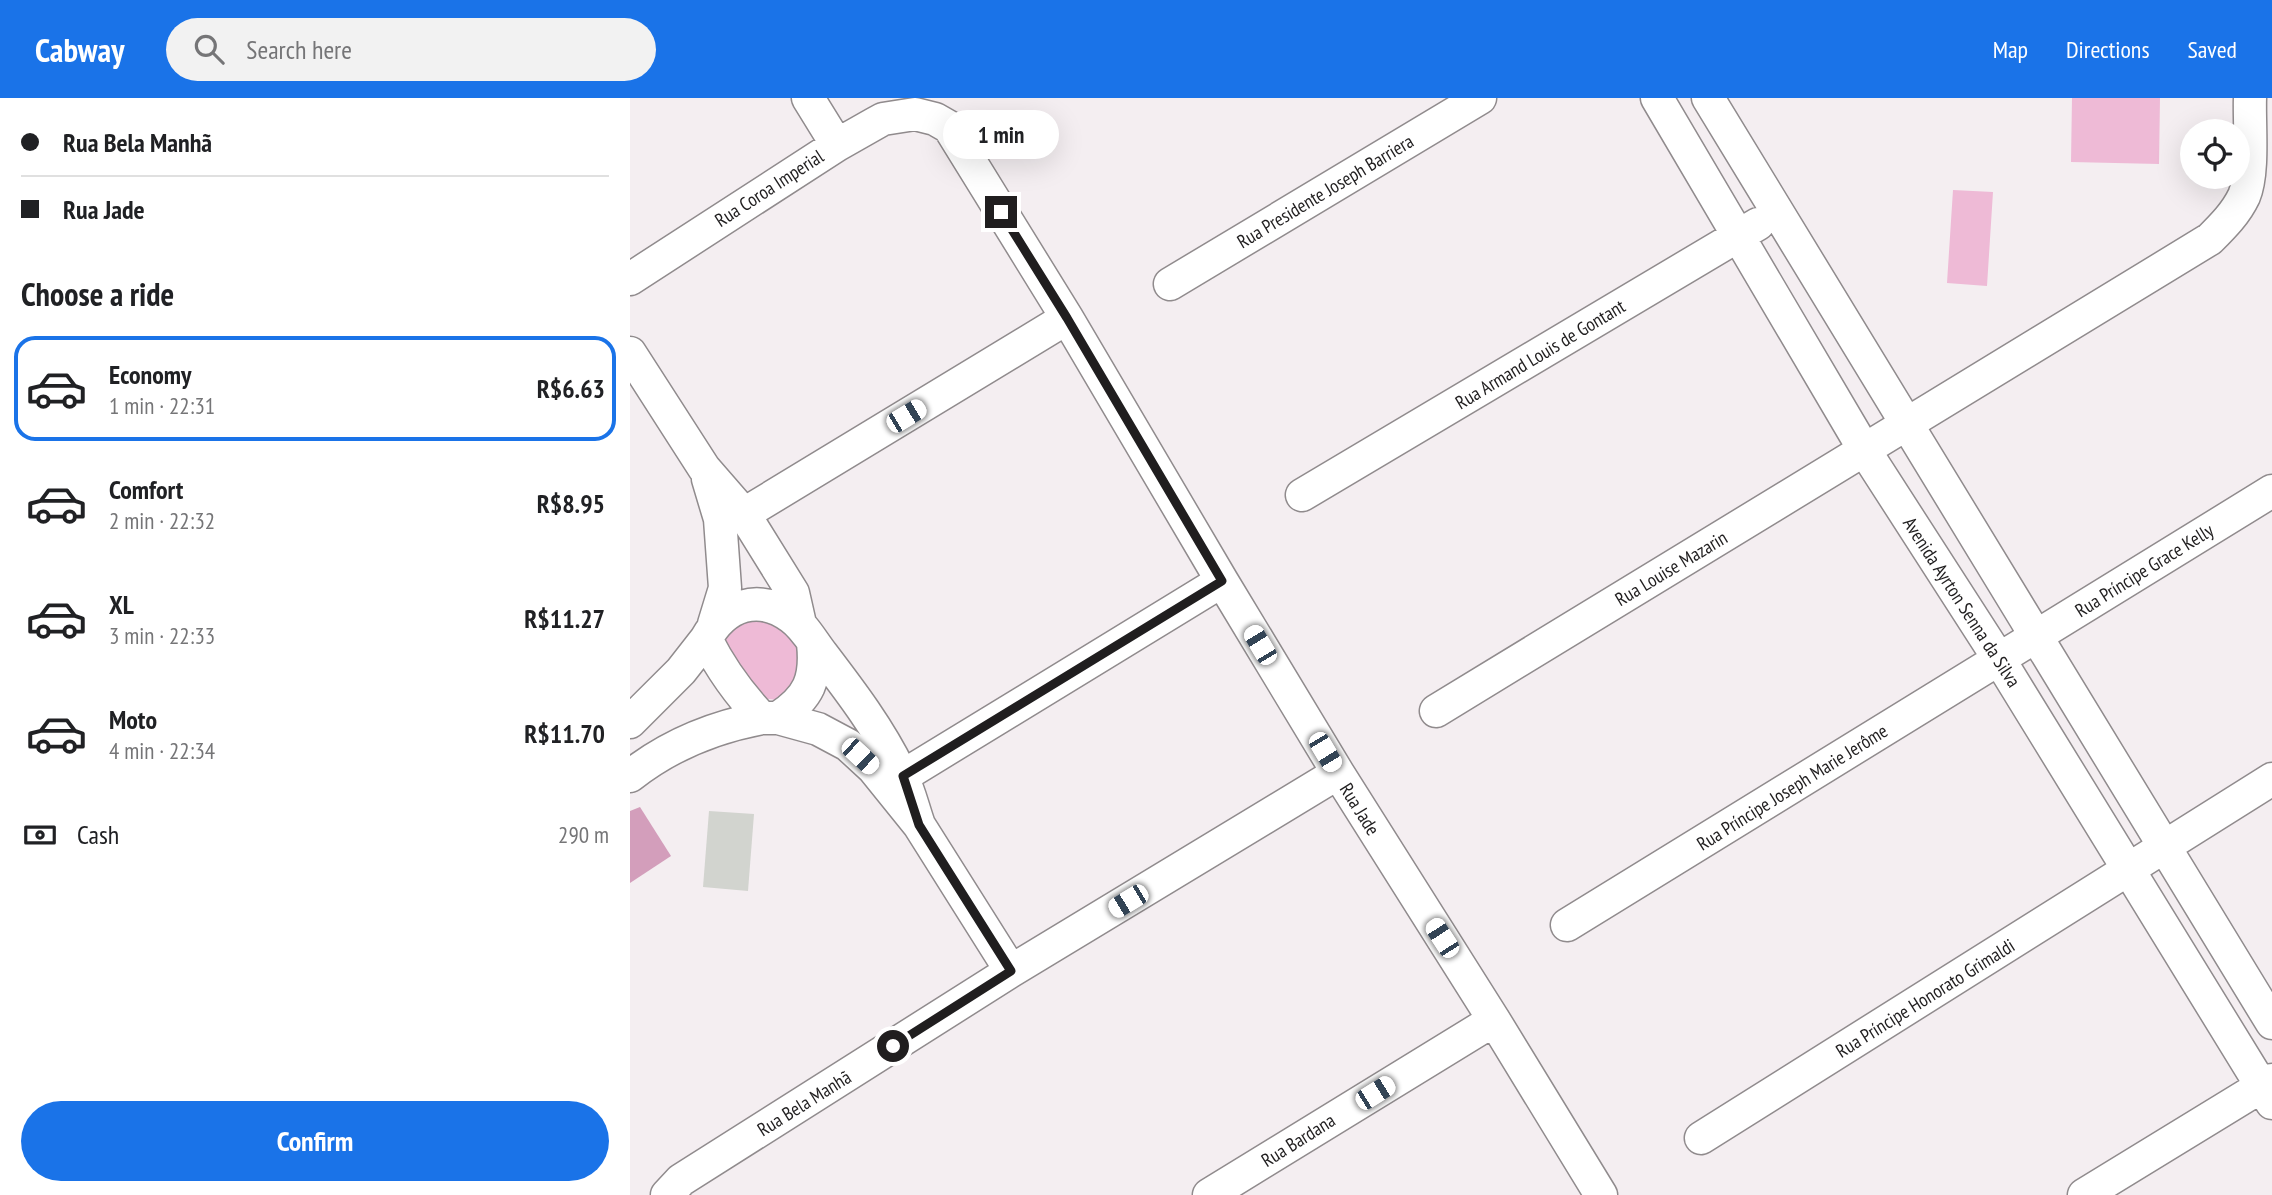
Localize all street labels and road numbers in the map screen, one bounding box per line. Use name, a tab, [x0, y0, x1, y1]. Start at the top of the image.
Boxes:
street label: Rua Presidente Joseph Barriera	[1232, 129, 1418, 253]
street label: Rua Coroa Imperial	[710, 144, 828, 232]
street label: Rua Armand Louis de Gontant	[1451, 293, 1630, 414]
street label: Avenida Ayrton Senna da Silva	[1898, 512, 2026, 692]
street label: Rua Príncipe Grace Kelly	[2070, 517, 2218, 622]
street label: Rua Louise Mazarin	[1611, 525, 1731, 611]
street label: Rua Príncipe Joseph Marie Jerôme	[1692, 718, 1892, 856]
street label: Rua Jade	[1335, 778, 1385, 840]
street label: Rua Príncipe Honorato Grimaldi	[1831, 933, 2019, 1063]
street label: Rua Bela Manhã	[753, 1065, 855, 1141]
street label: Rua Bardana	[1257, 1108, 1339, 1172]

